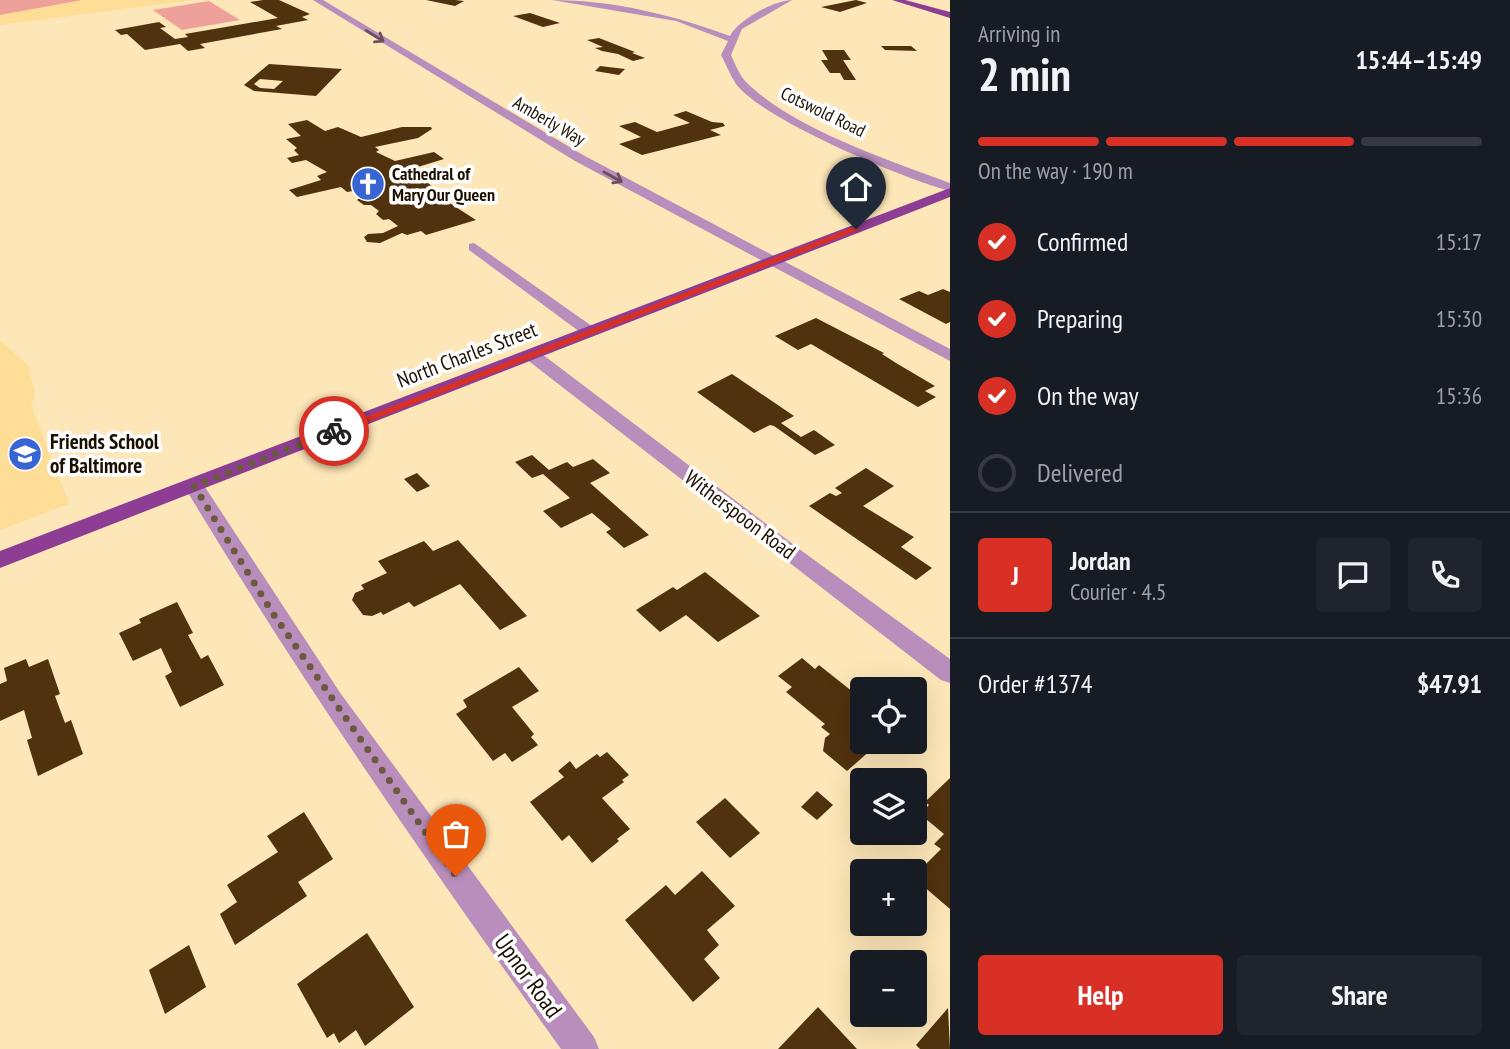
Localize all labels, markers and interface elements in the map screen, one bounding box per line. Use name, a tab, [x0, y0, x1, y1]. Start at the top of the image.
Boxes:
text: Arriving in	[978, 19, 1060, 48]
one-way arrow	[364, 29, 384, 43]
text: 15:44–15:49	[1355, 43, 1482, 76]
text: 2 min	[978, 44, 1071, 104]
street label: Cotswold Road	[777, 81, 869, 142]
street label: Amberly Way	[509, 91, 590, 151]
text: On the way · 190 m	[978, 156, 1133, 185]
pin	[826, 157, 886, 229]
place label: Cathedral of Mary Our Queen	[392, 162, 495, 206]
church icon: Cathedral of Mary Our Queen	[349, 165, 387, 203]
icon: home	[837, 168, 875, 206]
one-way arrow	[602, 170, 622, 184]
icon: check	[978, 223, 1016, 261]
text: Confirmed	[1037, 225, 1128, 258]
text: 15:17	[1436, 227, 1482, 256]
icon: check	[978, 300, 1016, 338]
text: Preparing	[1037, 302, 1123, 335]
text: 15:30	[1436, 304, 1482, 333]
street label: North Charles Street	[393, 315, 541, 394]
icon: check	[978, 377, 1016, 415]
text: On the way	[1037, 379, 1139, 412]
text: 15:36	[1436, 381, 1482, 410]
courier	[299, 396, 369, 466]
icon: bike	[315, 412, 353, 450]
place label: Friends School of Baltimore	[50, 428, 160, 479]
school or university icon: Friends School of Baltimore	[6, 435, 44, 473]
text: Delivered	[1037, 456, 1123, 489]
street label: Witherspoon Road	[679, 464, 801, 565]
button: chat	[1316, 538, 1390, 612]
button: phone	[1408, 538, 1482, 612]
text: Jordan	[1070, 544, 1131, 577]
text: J	[1011, 559, 1019, 592]
text: Courier · 4.5	[1070, 577, 1166, 606]
text: Order #1374	[978, 667, 1093, 700]
text: $47.91	[1417, 667, 1482, 700]
map controls	[850, 677, 927, 1027]
button: locate	[850, 677, 927, 754]
button: layers	[850, 768, 927, 845]
pin	[426, 804, 486, 876]
icon: bag	[437, 815, 475, 853]
button: +	[850, 859, 927, 936]
street label: Upnor Road	[488, 928, 569, 1024]
button: −	[850, 950, 927, 1027]
button: Help	[978, 955, 1223, 1035]
button: Share	[1237, 955, 1482, 1035]

